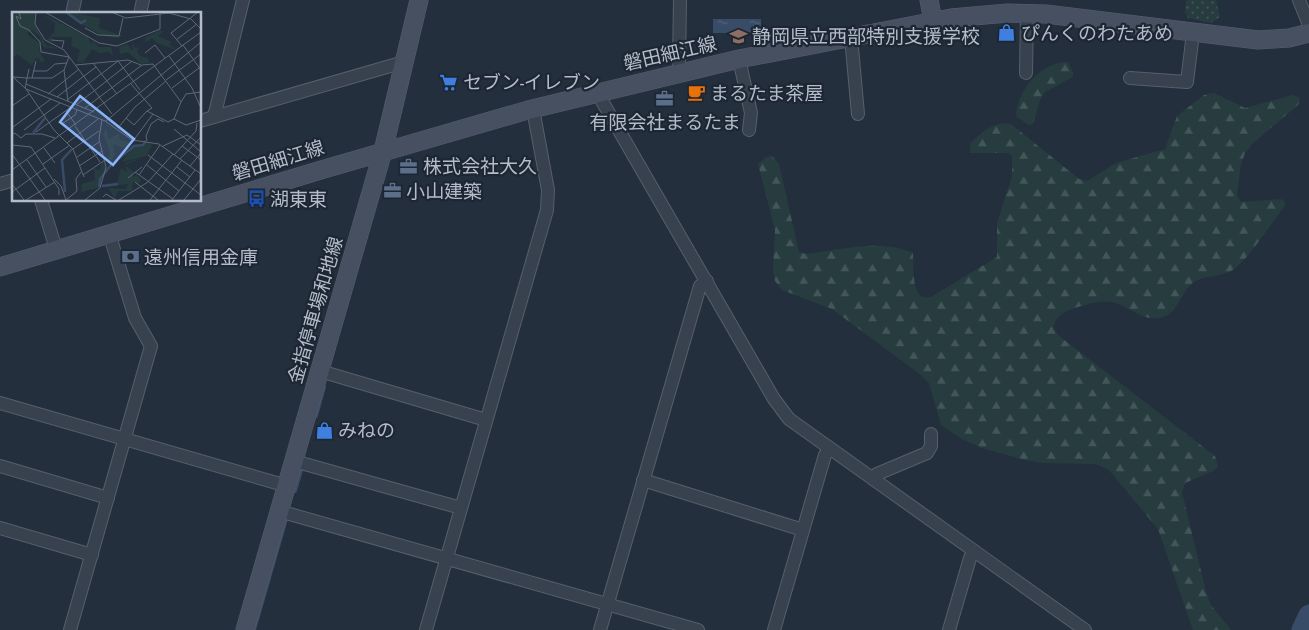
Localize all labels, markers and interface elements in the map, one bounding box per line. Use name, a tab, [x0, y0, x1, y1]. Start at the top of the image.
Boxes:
inset map	[12, 12, 201, 201]
place label: ぴんくのわたあめ	[1021, 20, 1173, 47]
place label: 静岡県立西部特別支援学校	[752, 23, 980, 50]
shop icon: ぴんくのわたあめ	[997, 23, 1017, 43]
school or university icon: 静岡県立西部特別支援学校	[728, 26, 748, 46]
street label: 磐田細江線	[621, 30, 719, 77]
place label: セブン-イレブン	[463, 69, 600, 96]
supermarket icon: セブン-イレブン	[439, 72, 459, 92]
place label: まるたま茶屋	[710, 80, 823, 107]
cafe icon: まるたま茶屋	[686, 83, 706, 103]
office icon: 有限会社まるたま	[655, 89, 675, 109]
place label: 有限会社まるたま	[589, 109, 741, 136]
street label: 磐田細江線	[229, 134, 328, 187]
place label: 株式会社大久	[423, 153, 537, 180]
office icon: 株式会社大久	[399, 156, 419, 176]
place label: 小山建築	[406, 178, 482, 205]
office icon: 小山建築	[382, 181, 402, 201]
place label: 湖東東	[270, 186, 327, 213]
bus stop icon: 湖東東	[246, 189, 266, 209]
street label: 金指停車場和地線	[282, 233, 349, 387]
place label: 遠州信用金庫	[144, 244, 258, 271]
bank icon: 遠州信用金庫	[120, 247, 140, 267]
place label: みねの	[338, 417, 395, 444]
shop icon: みねの	[314, 420, 334, 440]

